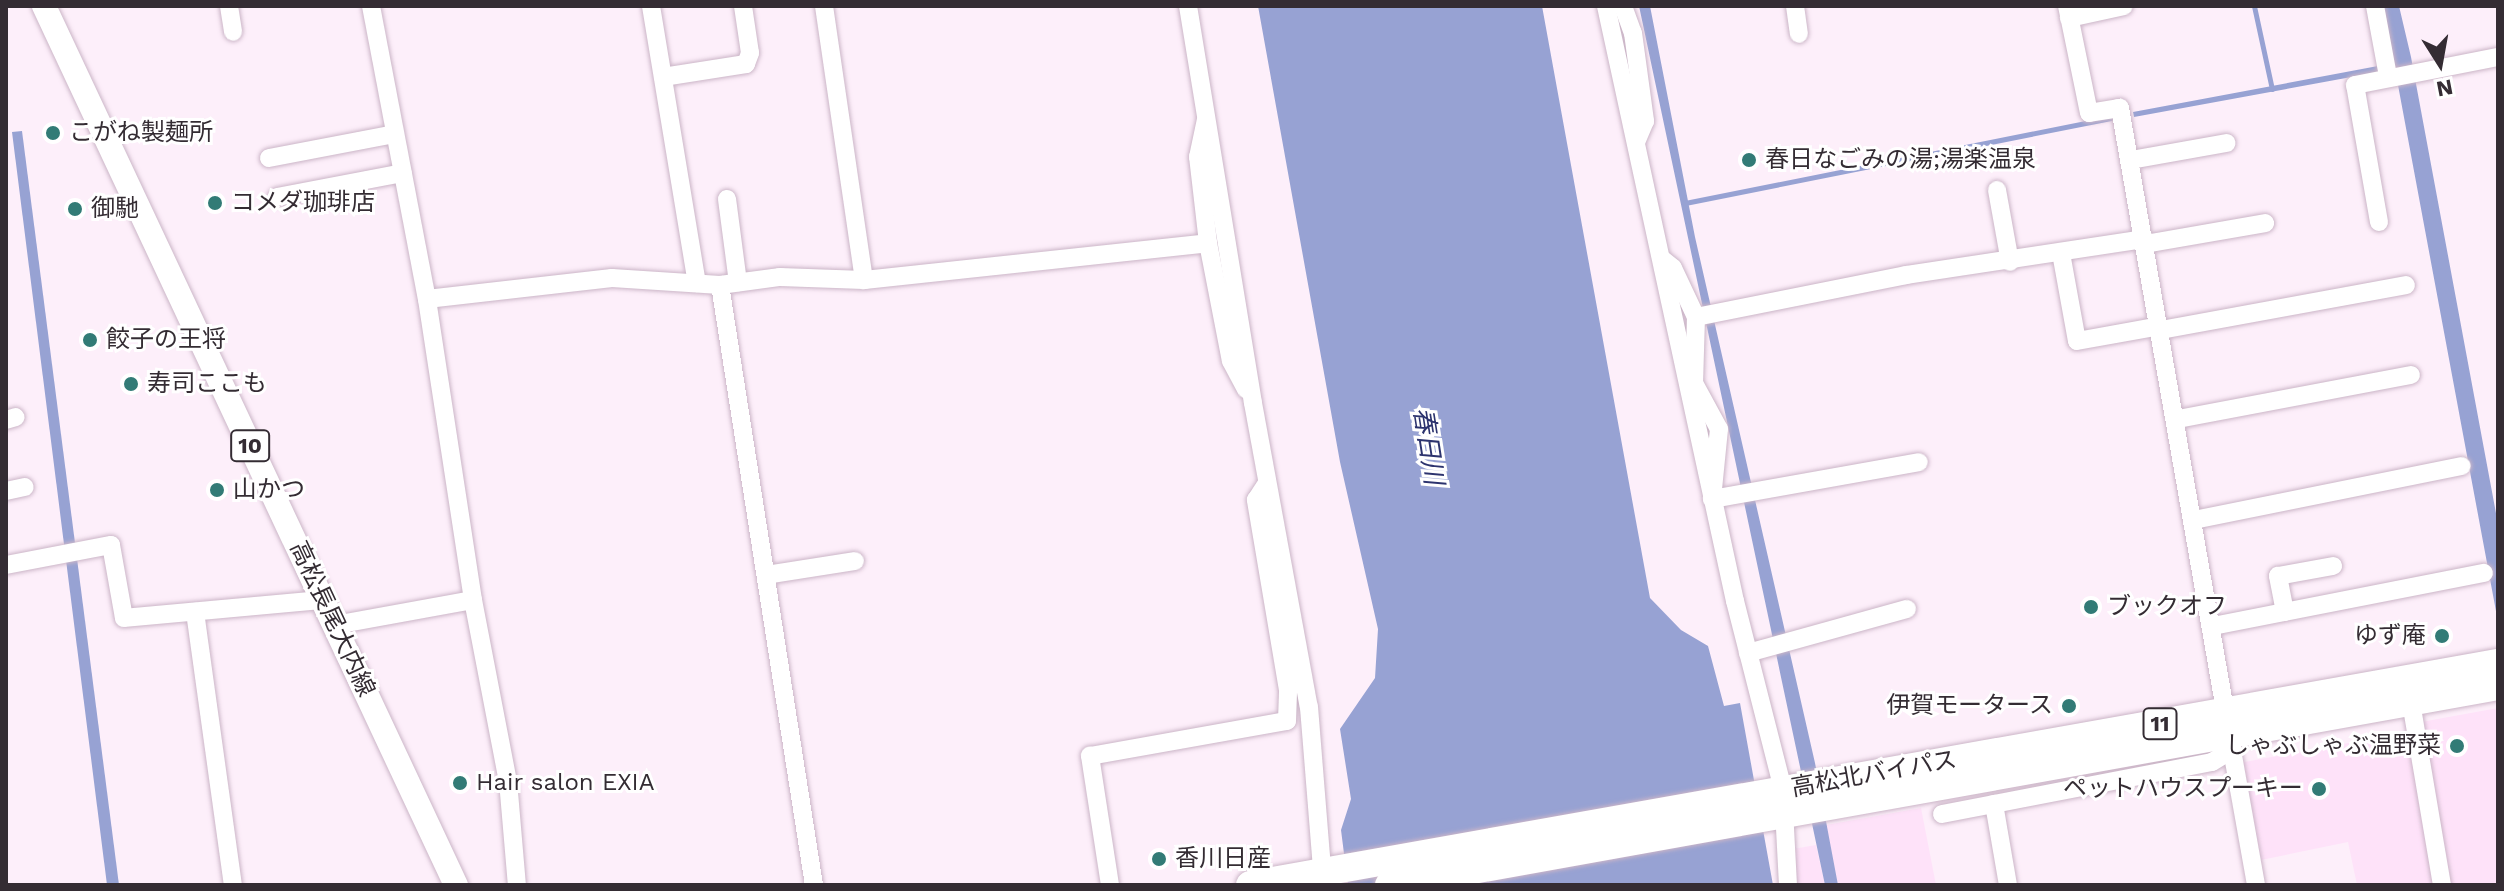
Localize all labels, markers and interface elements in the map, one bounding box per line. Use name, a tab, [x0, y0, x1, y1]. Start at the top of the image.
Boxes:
north arrow	[2400, 24, 2480, 104]
text: N	[2434, 74, 2455, 102]
place label: こがね製麺所	[69, 119, 213, 147]
marker: こがね製麺所	[44, 124, 62, 142]
place label: 春日なごみの湯;湯楽温泉	[1765, 146, 2036, 174]
marker: 春日なごみの湯;湯楽温泉	[1740, 151, 1758, 169]
place label: コメダ珈琲店	[231, 189, 375, 217]
marker: コメダ珈琲店	[206, 194, 224, 212]
place label: 御馳	[91, 195, 139, 223]
marker: 御馳	[66, 200, 84, 218]
place label: 餃子の王将	[106, 326, 226, 354]
marker: 餃子の王将	[81, 331, 99, 349]
place label: 寿司ここも	[147, 370, 267, 398]
marker: 寿司ここも	[122, 375, 140, 393]
water label: 春日川	[1406, 405, 1450, 487]
road number: 10	[230, 428, 270, 464]
place label: 山かつ	[233, 476, 305, 504]
marker: 山かつ	[208, 481, 226, 499]
street label: 高松長尾大内線	[283, 537, 381, 701]
place label: ブックオフ	[2107, 593, 2227, 621]
marker: ブックオフ	[2082, 598, 2100, 616]
place label: ゆず庵	[2354, 622, 2426, 650]
marker: ゆず庵	[2433, 627, 2451, 645]
place label: 伊賀モータース	[1885, 692, 2053, 720]
marker: 伊賀モータース	[2060, 697, 2078, 715]
road number: 11	[2142, 706, 2178, 742]
place label: しゃぶしゃぶ温野菜	[2225, 732, 2441, 760]
marker: しゃぶしゃぶ温野菜	[2448, 737, 2466, 755]
street label: 高松北バイパス	[1789, 745, 1959, 803]
place label: Hair salon EXIA	[476, 769, 655, 797]
marker: Hair salon EXIA	[451, 774, 469, 792]
place label: ペットハウスプーキー	[2063, 775, 2303, 803]
marker: ペットハウスプーキー	[2310, 780, 2328, 798]
place label: 香川日産	[1175, 845, 1271, 873]
marker: 香川日産	[1150, 850, 1168, 868]

